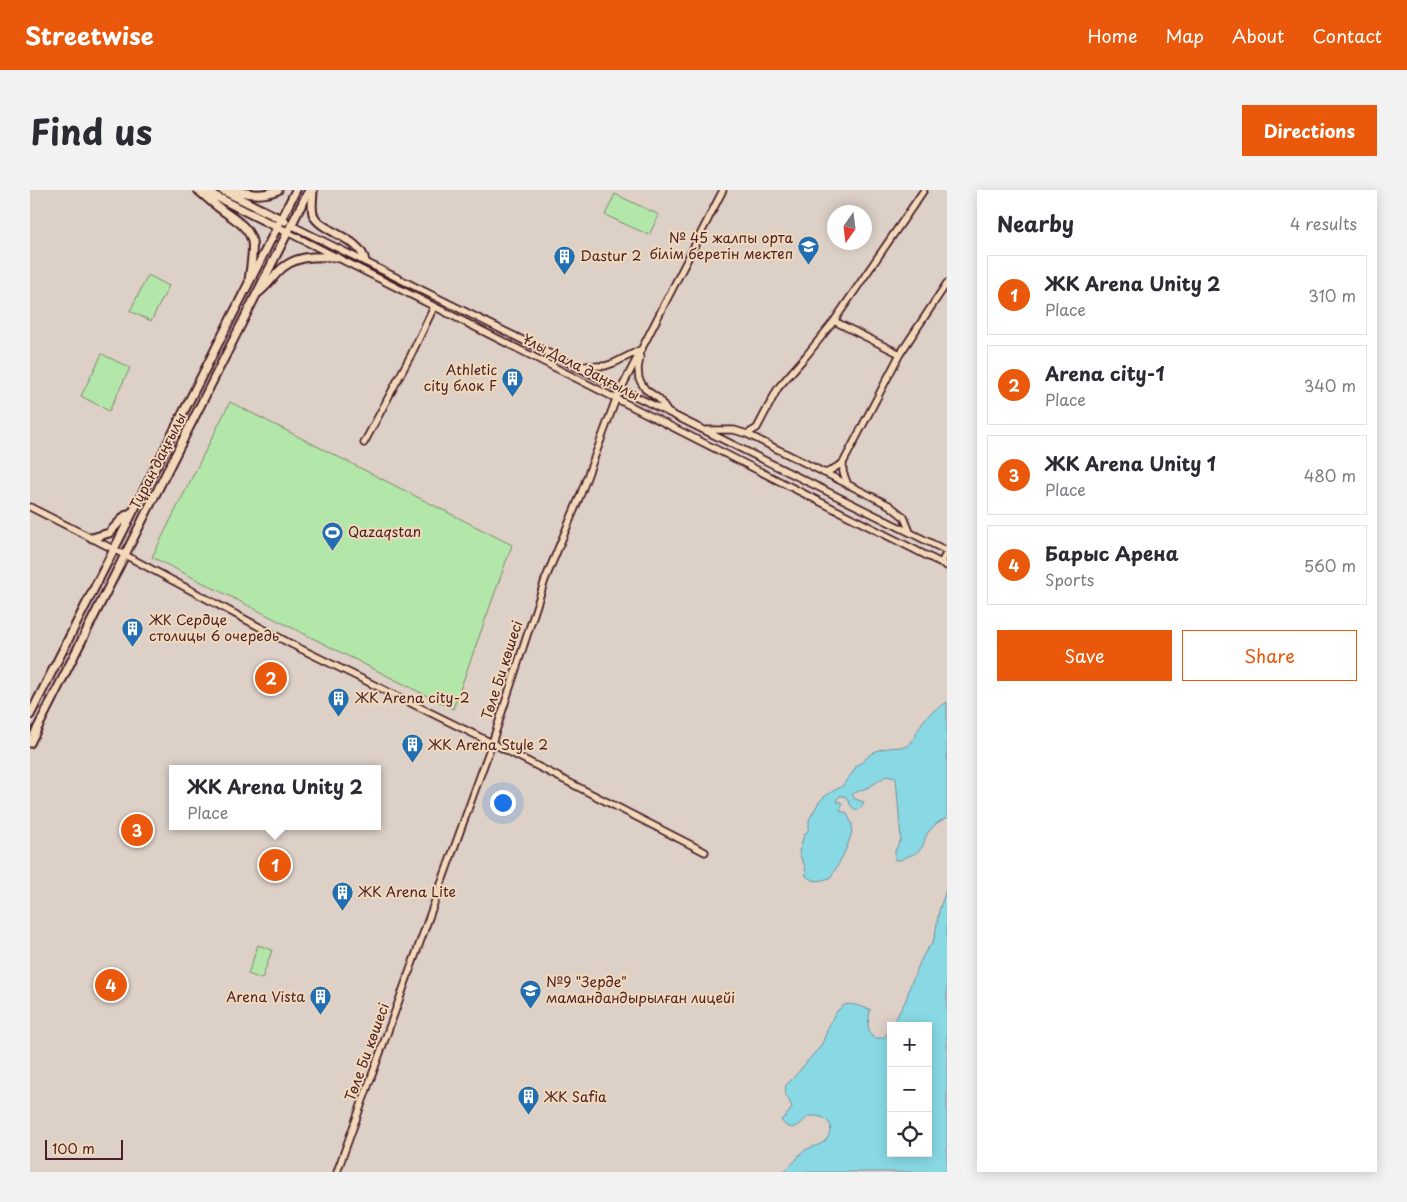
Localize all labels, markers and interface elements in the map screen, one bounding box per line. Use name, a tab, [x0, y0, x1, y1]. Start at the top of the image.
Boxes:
text: Streetwise	[25, 17, 154, 53]
text: Home	[1087, 22, 1137, 49]
text: Map	[1165, 22, 1204, 49]
text: About	[1232, 22, 1284, 49]
text: Contact	[1312, 22, 1382, 49]
text: Find us	[30, 104, 152, 157]
button: Directions	[1242, 105, 1377, 156]
north arrow	[827, 205, 872, 250]
text: Nearby	[997, 207, 1074, 239]
text: 4 results	[1290, 211, 1357, 235]
place label: № 45 жалпы орта білім беретін мектеп	[650, 227, 793, 264]
school or university icon: № 45 жалпы орта білім беретін мектеп	[797, 234, 821, 265]
building icon: Dastur 2	[552, 244, 576, 275]
place label: Dastur 2	[580, 245, 641, 266]
text: ЖК Arena Unity 2	[1045, 269, 1220, 297]
text: 1	[1010, 283, 1018, 307]
text: 310 m	[1308, 283, 1356, 307]
text: Place	[1045, 297, 1086, 321]
street label: Ұлы Дала даңғылы	[519, 328, 643, 405]
place label: Athletic city блок F	[424, 359, 497, 396]
text: Arena city-1	[1045, 359, 1165, 387]
building icon: Athletic city блок F	[501, 366, 525, 397]
text: 2	[1008, 373, 1020, 397]
text: 340 m	[1304, 373, 1356, 397]
text: Place	[1045, 387, 1086, 411]
street label: Тұран даңғылы	[124, 409, 191, 513]
text: ЖК Arena Unity 1	[1045, 449, 1216, 477]
text: 3	[1009, 463, 1019, 487]
text: 480 m	[1304, 463, 1356, 487]
text: Place	[1045, 477, 1086, 501]
sports icon: Qazaqstan	[320, 520, 344, 551]
place label: Qazaqstan	[348, 521, 421, 542]
text: Барыс Арена	[1045, 539, 1179, 567]
text: 4	[1009, 553, 1019, 577]
text: 560 m	[1304, 553, 1356, 577]
text: Sports	[1045, 567, 1094, 591]
place label: ЖК Сердце столицы 6 очередь	[149, 609, 279, 646]
building icon: ЖК Сердце столицы 6 очередь	[121, 616, 145, 647]
street label: Төле Би көшесі	[476, 618, 527, 722]
button: Save	[997, 630, 1172, 681]
button: Share	[1182, 630, 1357, 681]
pin: 2	[255, 659, 287, 697]
building icon: ЖК Arena city-2	[327, 686, 351, 717]
place label: ЖК Arena city-2	[354, 687, 470, 708]
building icon: ЖК Arena Style 2	[400, 733, 424, 764]
place label: ЖК Arena Style 2	[427, 734, 548, 755]
popup	[169, 765, 381, 830]
text: ЖК Arena Unity 2	[187, 772, 363, 800]
your location	[490, 790, 516, 816]
text: Place	[187, 800, 228, 824]
pin: 3	[121, 811, 153, 849]
pin: 1	[259, 846, 291, 884]
building icon: ЖК Arena Lite	[330, 880, 354, 911]
place label: ЖК Arena Lite	[357, 881, 456, 902]
pin: 4	[95, 966, 127, 1004]
place label: №9 "Зерде" мамандандырылған лицейі	[546, 971, 735, 1008]
school or university icon: №9 "Зерде" мамандандырылған лицейі	[518, 978, 542, 1009]
building icon: Arena Vista	[309, 985, 333, 1016]
place label: Arena Vista	[226, 986, 305, 1007]
street label: Төле Би көшесі	[339, 1000, 394, 1104]
map controls	[887, 1022, 932, 1157]
button: +	[887, 1022, 932, 1067]
button: −	[887, 1067, 932, 1112]
building icon: ЖК Safia	[516, 1085, 540, 1116]
place label: ЖК Safia	[543, 1086, 607, 1107]
button: locate	[887, 1112, 932, 1157]
scale bar	[45, 1137, 122, 1160]
text: 100 m	[52, 1138, 95, 1159]

